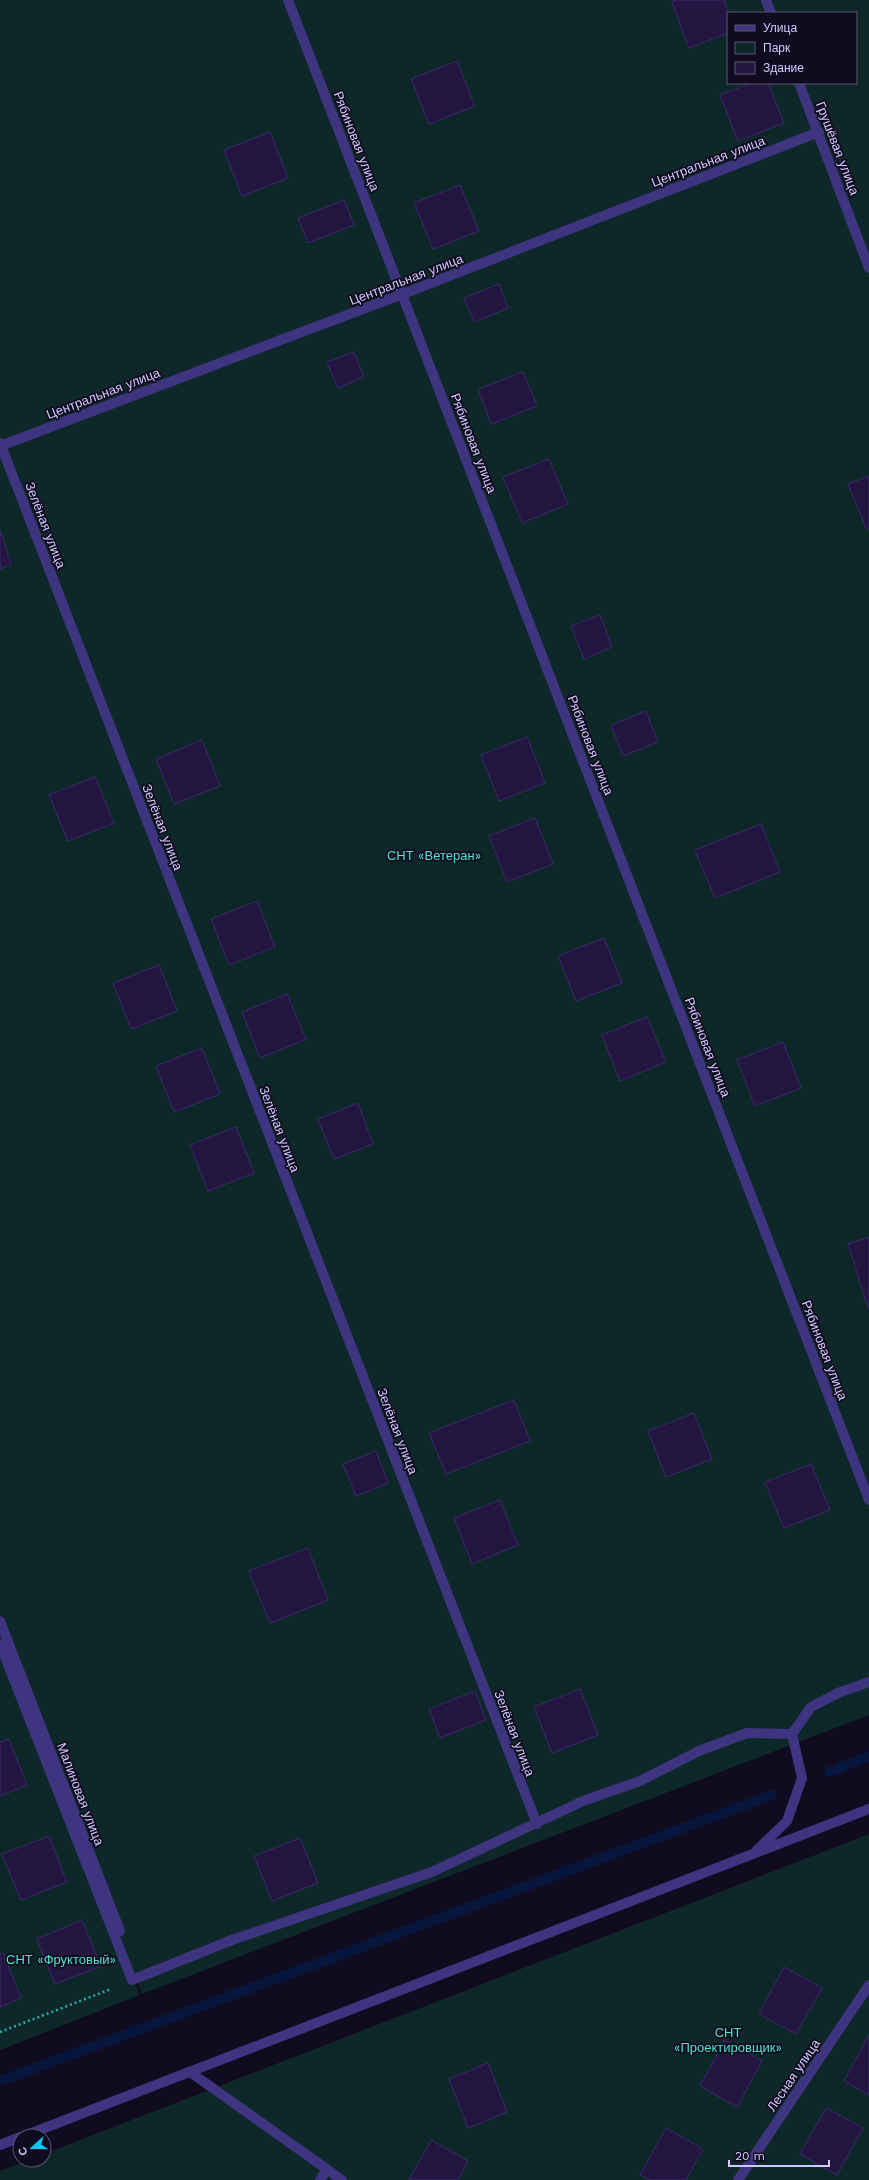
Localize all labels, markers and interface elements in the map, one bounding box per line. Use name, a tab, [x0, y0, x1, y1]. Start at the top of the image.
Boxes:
legend	[727, 12, 857, 84]
text: Улица	[763, 21, 797, 35]
text: Парк	[763, 41, 791, 55]
text: Здание	[763, 61, 804, 75]
street label: Рябиновая улица	[331, 89, 383, 194]
street label: Грушёвая улица	[813, 99, 863, 198]
street label: Центральная улица	[649, 133, 768, 190]
street label: Центральная улица	[347, 251, 466, 308]
street label: Центральная улица	[44, 365, 163, 422]
street label: Рябиновая улица	[448, 391, 500, 496]
street label: Зелёная улица	[22, 480, 69, 571]
street label: Рябиновая улица	[565, 693, 617, 798]
street label: Зелёная улица	[139, 782, 186, 873]
park label: СНТ «Ветеран»	[387, 848, 481, 863]
street label: Рябиновая улица	[682, 995, 734, 1100]
street label: Зелёная улица	[256, 1084, 303, 1175]
street label: Рябиновая улица	[799, 1298, 851, 1403]
street label: Зелёная улица	[374, 1386, 421, 1477]
street label: Зелёная улица	[491, 1688, 538, 1779]
street label: Малиновая улица	[54, 1741, 107, 1848]
park label: СНТ «Фруктовый»	[6, 1952, 116, 1967]
park label: СНТ «Проектировщик»	[674, 2025, 782, 2055]
street label: Лесная улица	[764, 2036, 824, 2114]
north arrow	[12, 2128, 52, 2168]
scale bar	[729, 2142, 829, 2168]
text: С	[16, 2145, 31, 2157]
text: 20 m	[735, 2149, 765, 2163]

